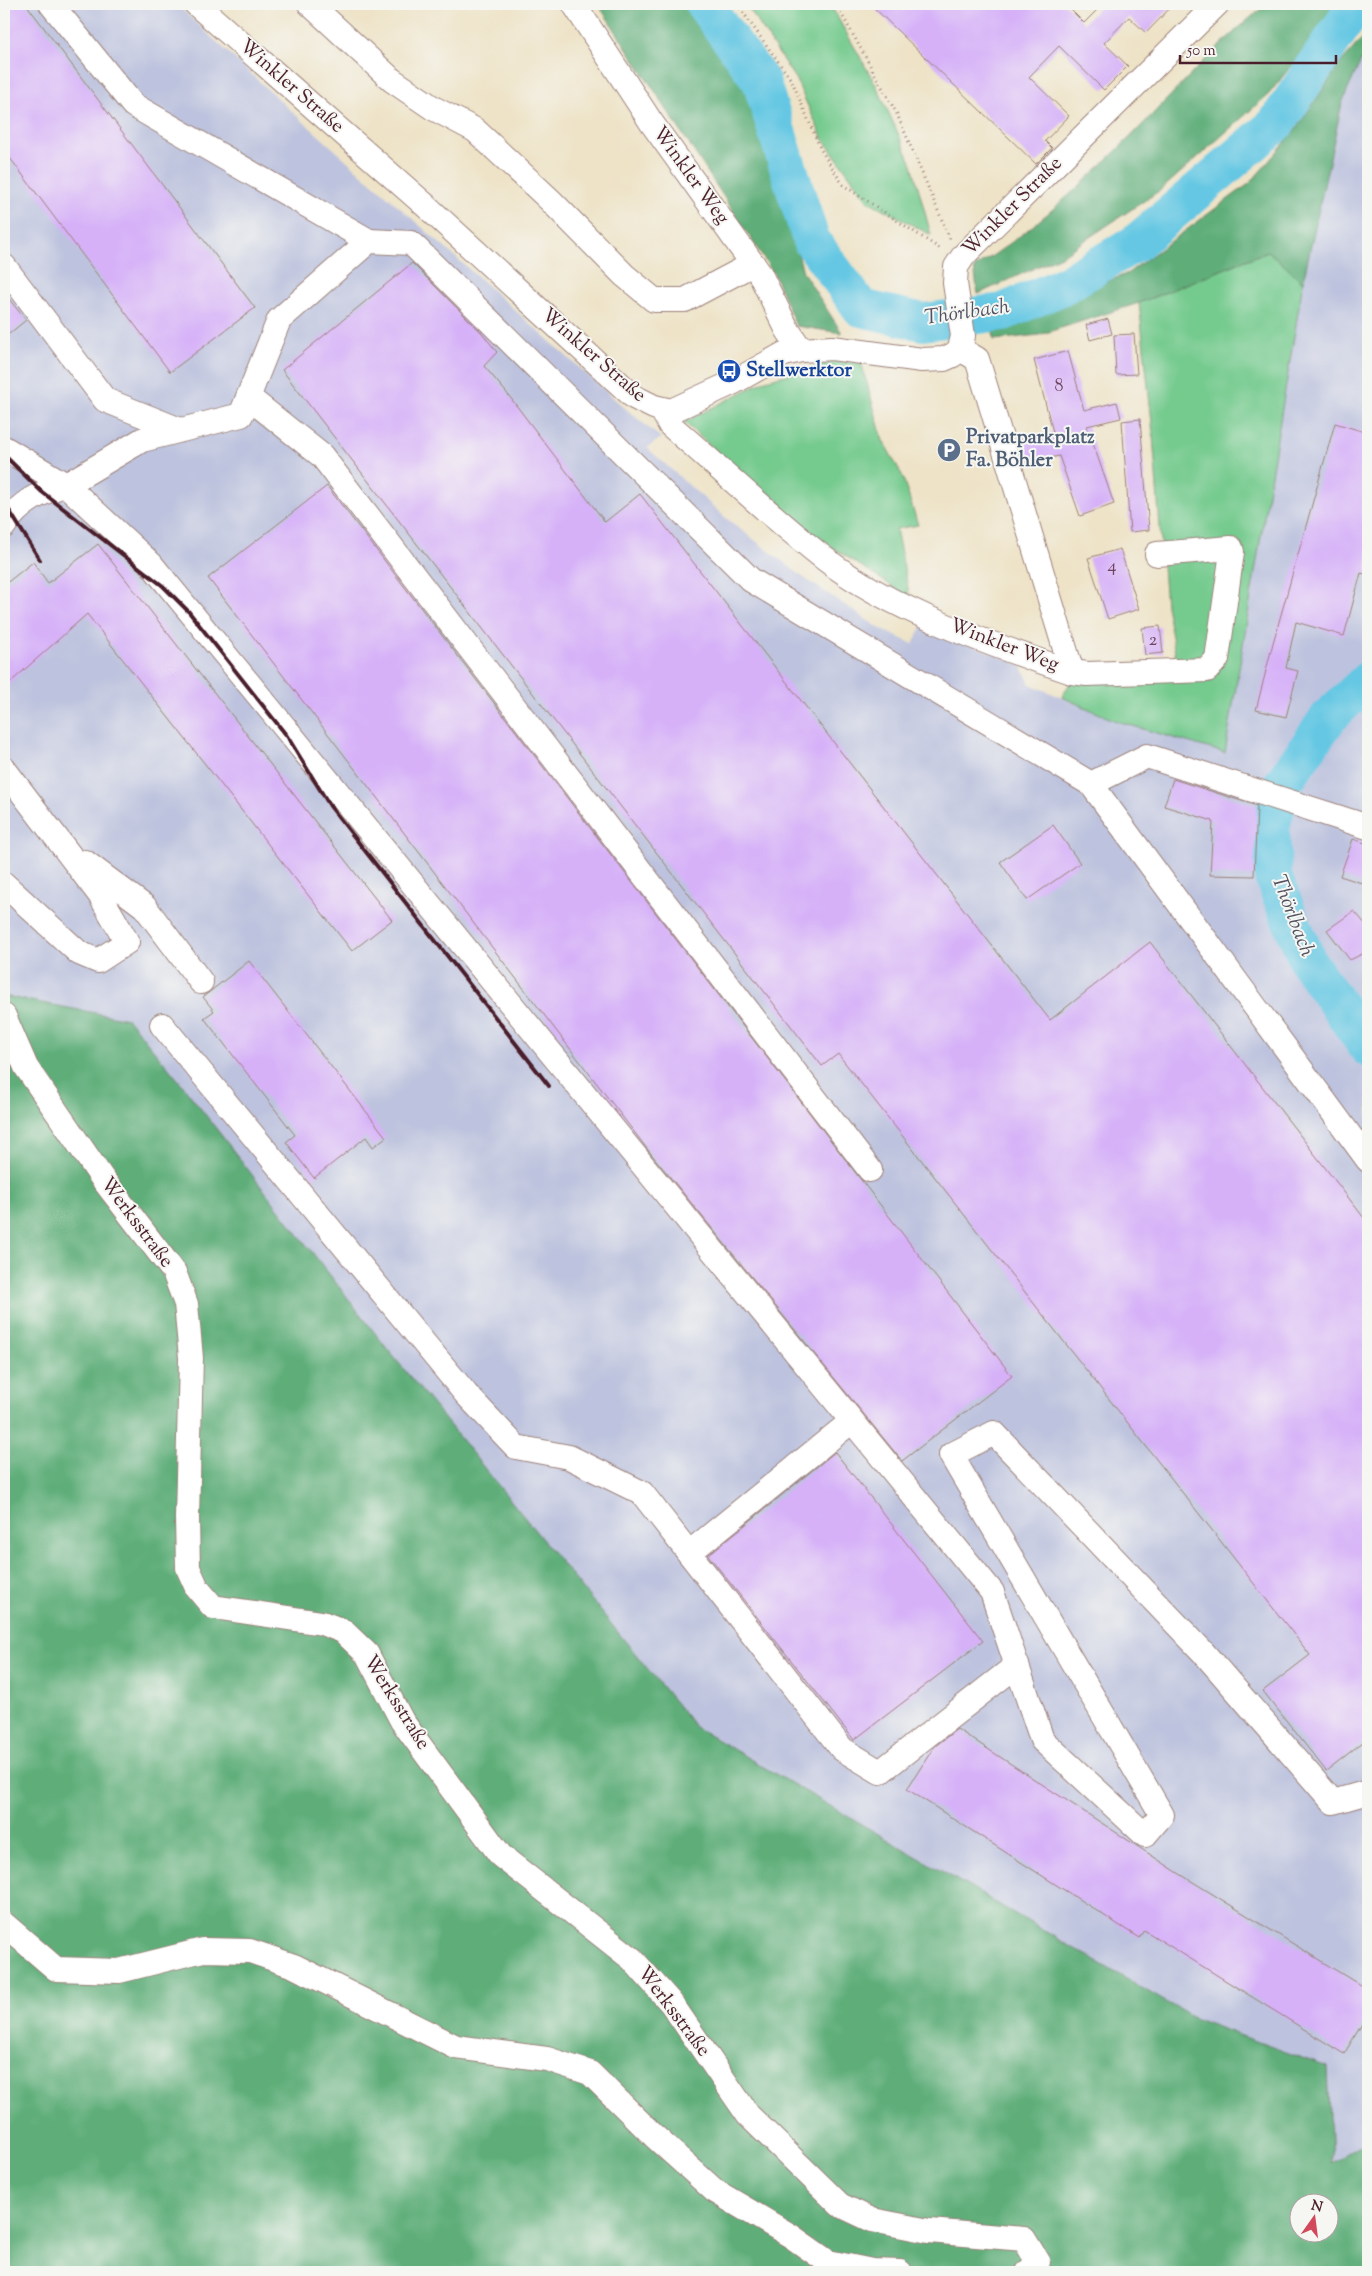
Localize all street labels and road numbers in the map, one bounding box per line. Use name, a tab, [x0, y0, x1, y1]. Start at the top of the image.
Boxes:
street label: Winkler Straße	[232, 33, 350, 141]
street label: Winkler Weg	[644, 121, 736, 231]
street label: Winkler Straße	[956, 150, 1070, 264]
street label: Winkler Straße	[534, 302, 652, 410]
street label: Winkler Weg	[945, 612, 1063, 680]
street label: Werksstraße	[92, 1172, 180, 1274]
street label: Werksstraße	[355, 1650, 437, 1756]
street label: Werksstraße	[629, 1961, 717, 2063]

